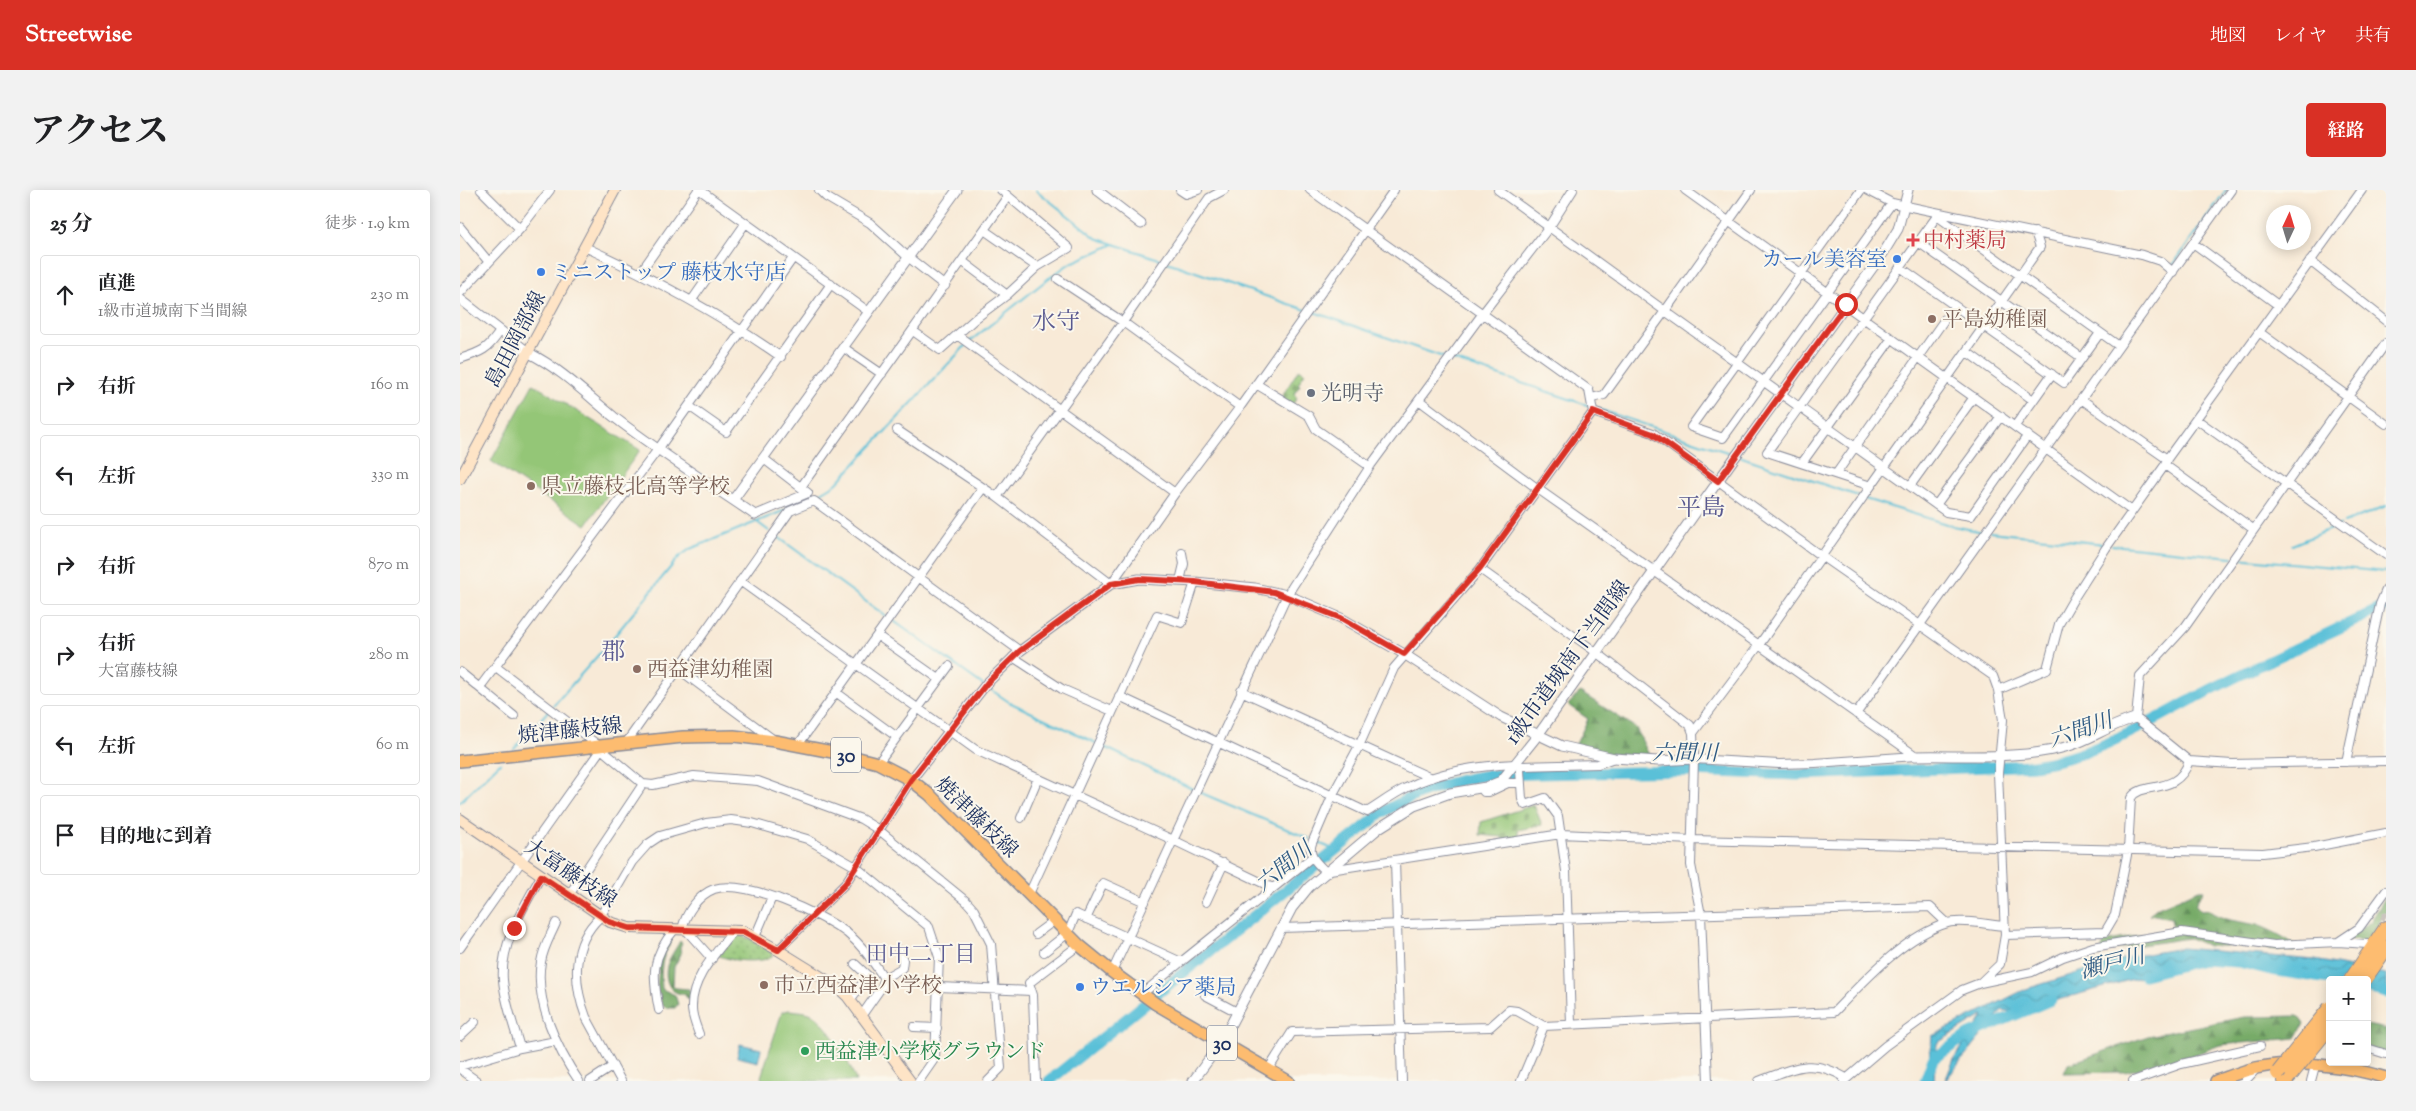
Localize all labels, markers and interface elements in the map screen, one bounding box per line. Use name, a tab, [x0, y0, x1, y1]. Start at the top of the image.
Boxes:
text: Streetwise	[25, 18, 132, 52]
text: 地図	[2210, 24, 2246, 50]
text: レイヤ	[2274, 24, 2327, 50]
text: 共有	[2355, 24, 2391, 50]
button: 経路	[2306, 103, 2386, 157]
text: アクセス	[30, 108, 169, 159]
north arrow	[2266, 205, 2311, 250]
text: 25 分	[50, 210, 92, 240]
text: 徒歩 · 1.9 km	[325, 213, 410, 236]
place label: 中村薬局	[1923, 227, 2007, 257]
marker: 中村薬局	[1907, 234, 1919, 246]
place label: カール美容室	[1761, 246, 1887, 276]
marker: カール美容室	[1891, 253, 1903, 265]
place label: ミニストップ 藤枝水守店	[551, 259, 786, 289]
marker: ミニストップ 藤枝水守店	[535, 266, 547, 278]
text: 直進	[98, 271, 136, 298]
icon: ahead	[51, 281, 79, 309]
text: 230 m	[370, 284, 409, 307]
street label: 島田岡部線	[479, 287, 555, 393]
route start	[1835, 293, 1858, 316]
text: 1級市道城南下当間線	[98, 301, 247, 324]
district label: 水守	[1032, 306, 1080, 340]
place label: 平島幼稚園	[1942, 306, 2047, 336]
marker: 平島幼稚園	[1926, 313, 1938, 325]
icon: right	[51, 371, 79, 399]
text: 右折	[98, 374, 136, 401]
text: 160 m	[371, 374, 409, 397]
place label: 光明寺	[1321, 380, 1384, 410]
marker: 光明寺	[1305, 387, 1317, 399]
icon: left	[51, 461, 79, 489]
text: 左折	[98, 464, 136, 491]
text: 330 m	[371, 464, 409, 487]
place label: 県立藤枝北高等学校	[541, 473, 730, 503]
marker: 県立藤枝北高等学校	[525, 480, 537, 492]
district label: 平島	[1677, 492, 1725, 526]
icon: right	[51, 551, 79, 579]
text: 右折	[98, 554, 136, 581]
text: 870 m	[368, 554, 409, 577]
street label: 1級市道城南下当間線	[1499, 575, 1638, 751]
text: 右折	[98, 631, 136, 658]
district label: 郡	[601, 636, 625, 670]
icon: right	[51, 641, 79, 669]
text: 280 m	[368, 644, 409, 667]
place label: 西益津幼稚園	[647, 656, 773, 686]
text: 大富藤枝線	[98, 661, 178, 684]
marker: 西益津幼稚園	[631, 663, 643, 675]
water label: 六間川	[2045, 705, 2119, 758]
street label: 焼津藤枝線	[516, 712, 624, 752]
icon: left	[51, 731, 79, 759]
text: 左折	[98, 734, 136, 761]
text: 60 m	[376, 734, 409, 757]
road number: 30	[831, 738, 861, 772]
water label: 六間川	[1652, 739, 1720, 771]
street label: 焼津藤枝線	[927, 771, 1024, 866]
icon: arrive	[51, 821, 79, 849]
text: 目的地に到着	[98, 824, 212, 851]
street label: 大富藤枝線	[518, 833, 622, 916]
water label: 六間川	[1249, 834, 1322, 902]
route end	[503, 917, 526, 940]
district label: 田中二丁目	[866, 940, 976, 972]
water label: 瀬戸川	[2077, 941, 2151, 988]
place label: 市立西益津小学校	[774, 972, 942, 1002]
place label: ウエルシア薬局	[1090, 974, 1236, 1004]
map controls	[2326, 976, 2371, 1066]
button: +	[2326, 976, 2371, 1021]
marker: 市立西益津小学校	[758, 979, 770, 991]
marker: ウエルシア薬局	[1074, 981, 1086, 993]
button: −	[2326, 1021, 2371, 1066]
road number: 30	[1207, 1026, 1237, 1060]
place label: 西益津小学校グラウンド	[815, 1038, 1046, 1068]
marker: 西益津小学校グラウンド	[799, 1045, 811, 1057]

